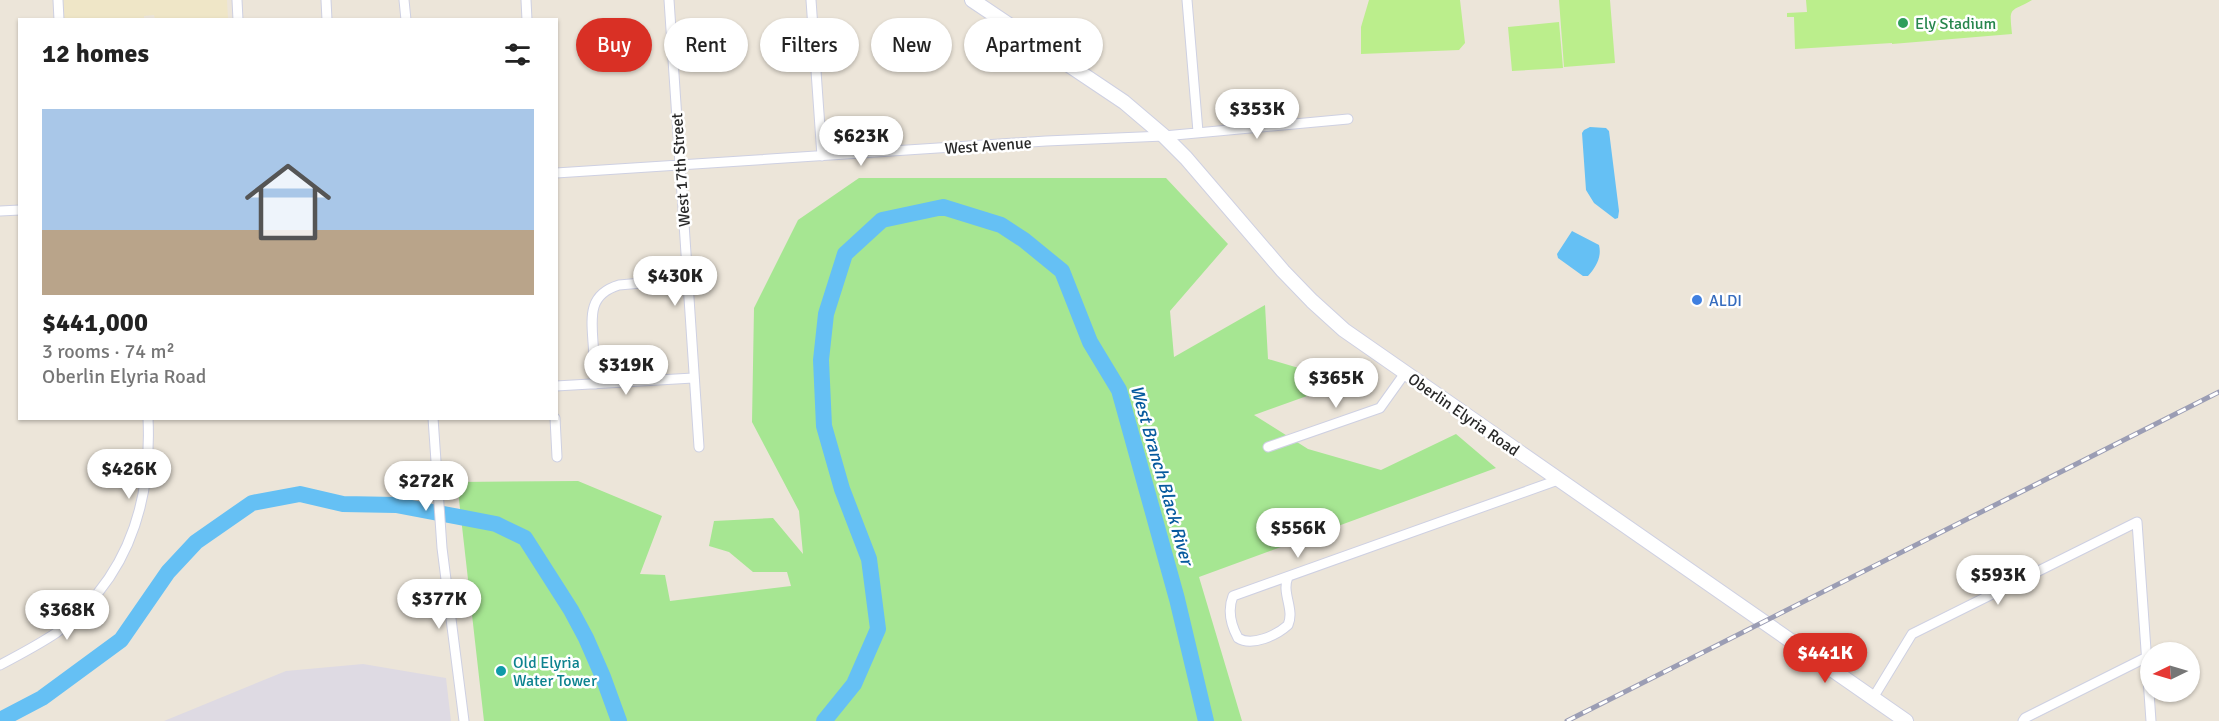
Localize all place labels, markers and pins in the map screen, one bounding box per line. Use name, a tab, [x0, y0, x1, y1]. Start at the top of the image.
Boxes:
place label: Ely Stadium	[1915, 14, 1996, 34]
marker: Ely Stadium	[1896, 16, 1910, 30]
pin: $353K	[1215, 89, 1299, 140]
pin: $623K	[819, 116, 903, 167]
pin: $430K	[633, 256, 717, 307]
place label: ALDI	[1709, 291, 1742, 311]
marker: ALDI	[1690, 293, 1704, 307]
pin: $319K	[584, 345, 668, 396]
pin: $365K	[1294, 358, 1378, 409]
pin: $426K	[87, 449, 171, 500]
pin: $272K	[384, 461, 468, 512]
pin: $556K	[1256, 508, 1340, 559]
pin: $593K	[1956, 555, 2040, 606]
pin: $377K	[397, 579, 481, 630]
pin: $368K	[25, 590, 109, 641]
pin: $441K	[1783, 633, 1867, 684]
place label: Old Elyria Water Tower	[513, 653, 597, 691]
marker: Old Elyria Water Tower	[494, 664, 508, 678]

